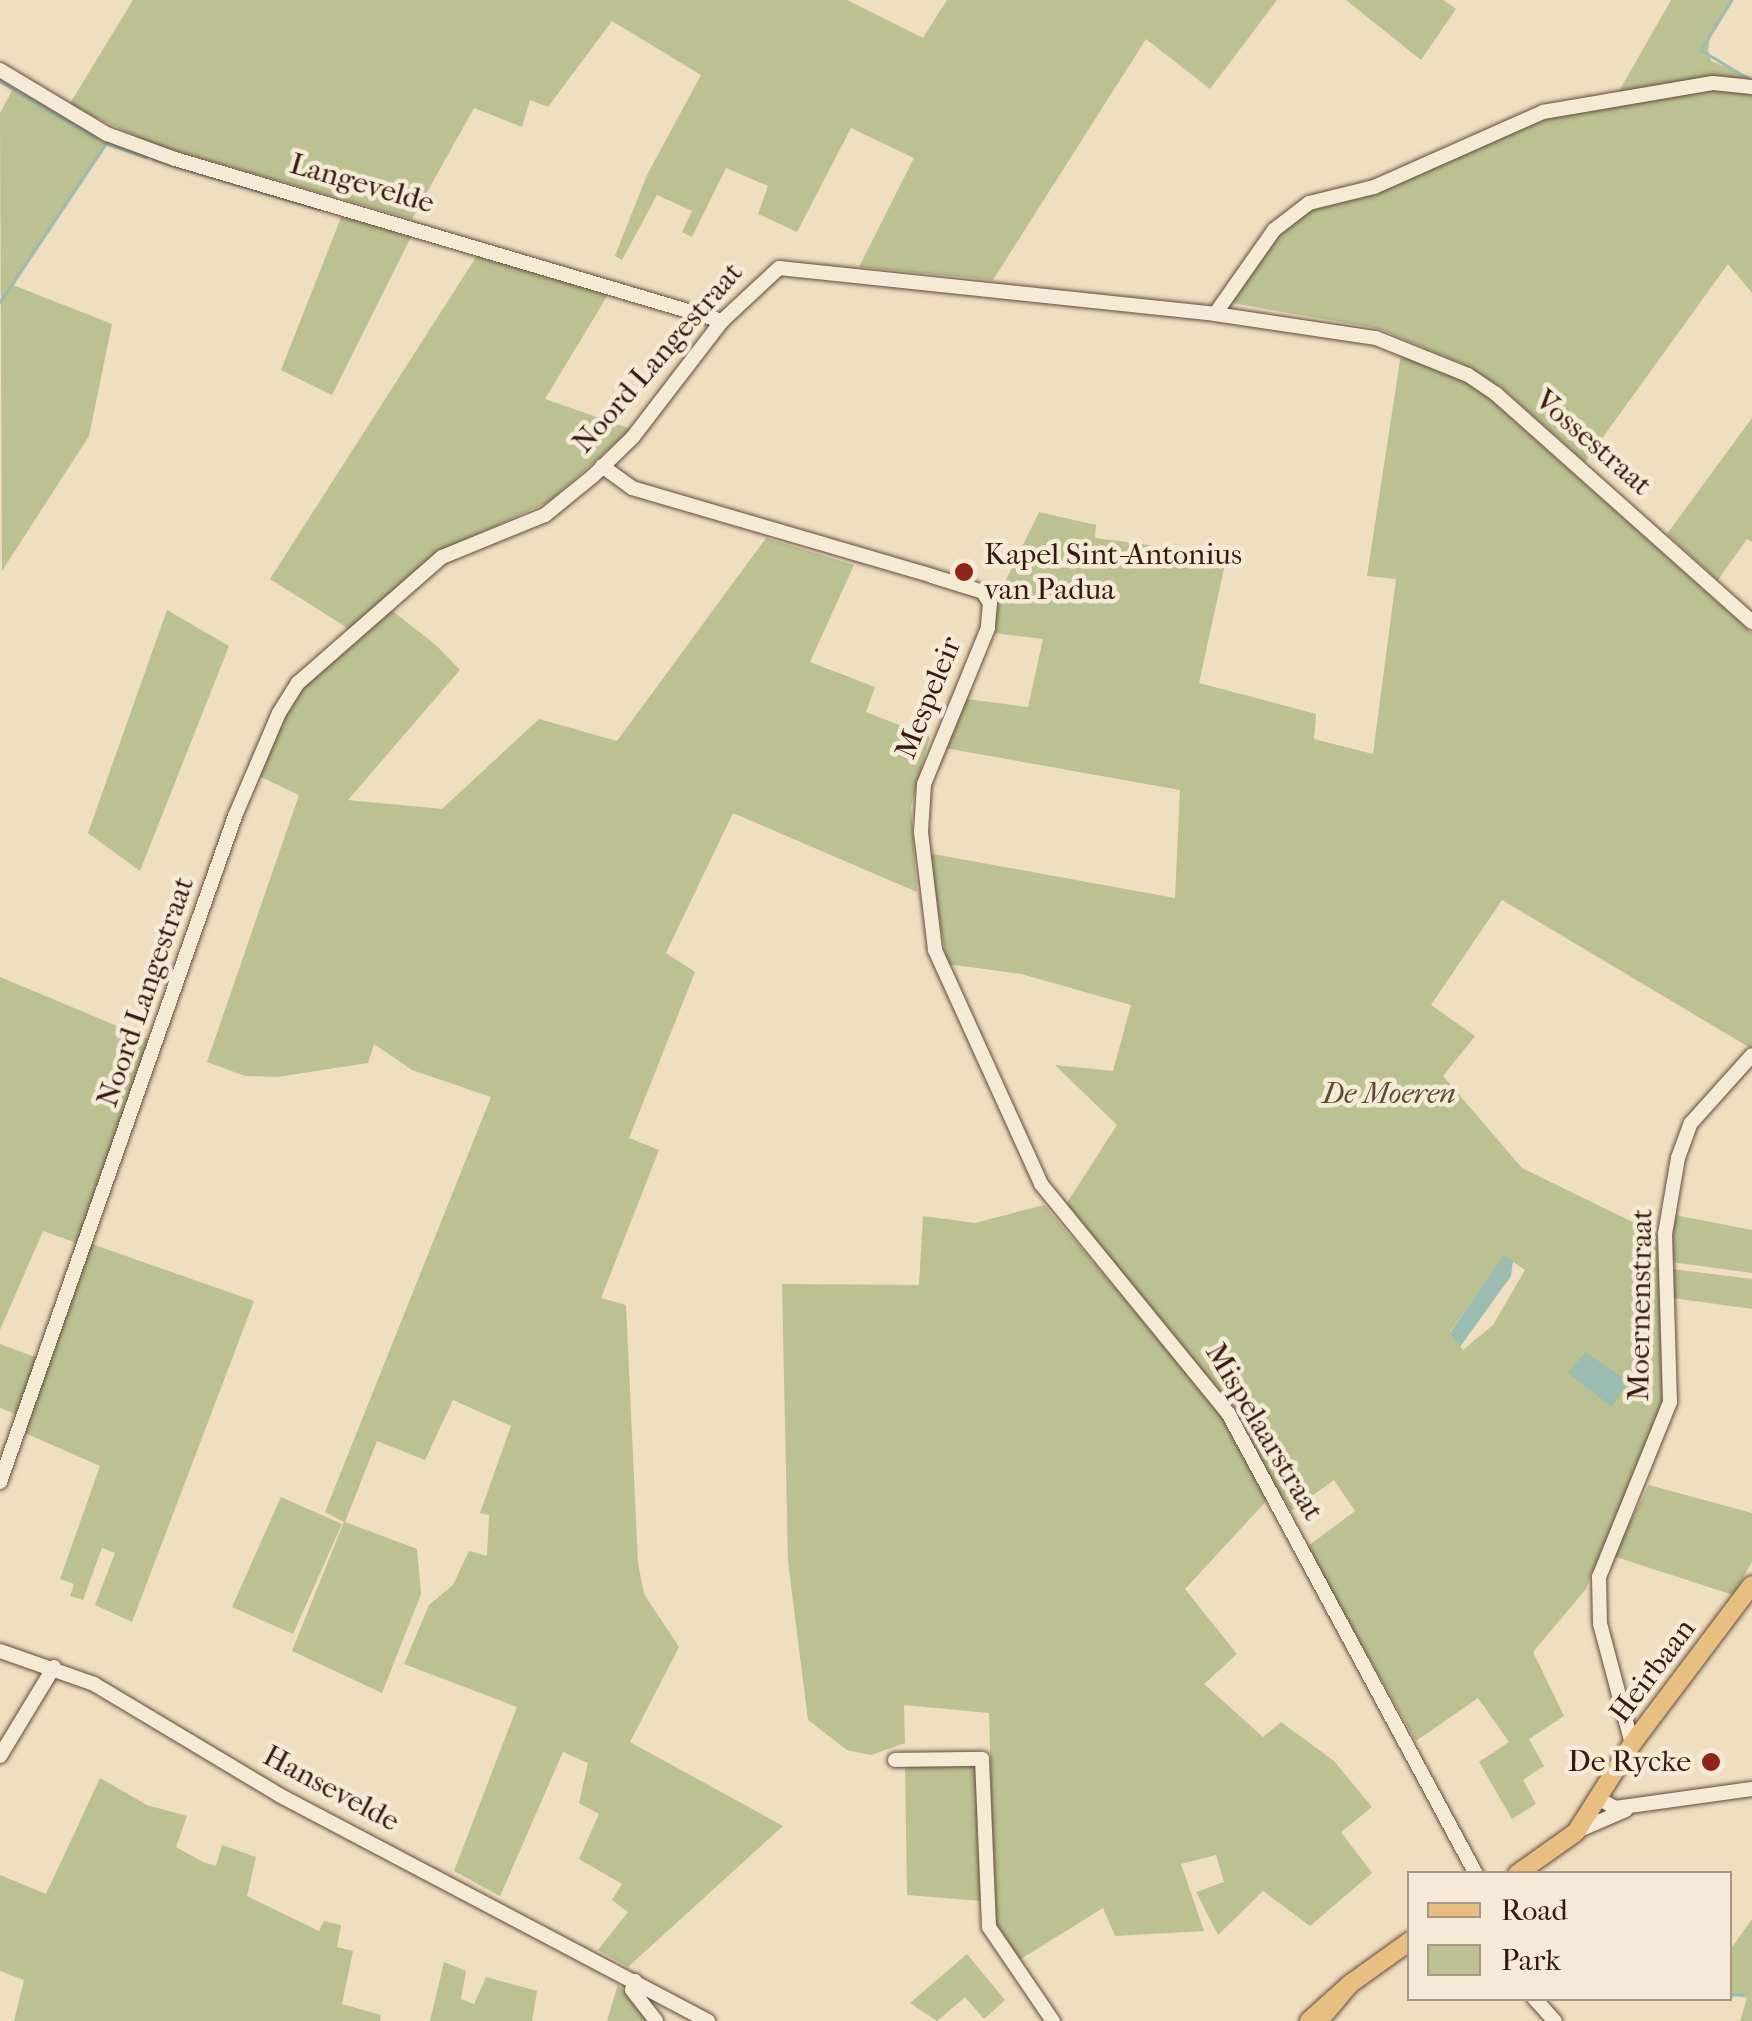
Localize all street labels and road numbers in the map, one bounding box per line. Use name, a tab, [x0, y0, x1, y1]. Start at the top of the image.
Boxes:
street label: Langevelde	[286, 146, 438, 222]
street label: Noord Langestraat	[565, 255, 751, 461]
street label: Vossestraat	[1527, 383, 1659, 503]
street label: Mespeleir	[888, 632, 970, 764]
street label: Noord Langestraat	[90, 872, 202, 1112]
street label: Moernenstraat	[1621, 1208, 1661, 1402]
street label: Mispelaarstraat	[1197, 1337, 1331, 1527]
street label: Heirbaan	[1602, 1612, 1704, 1730]
street label: Hansevelde	[257, 1738, 405, 1840]

